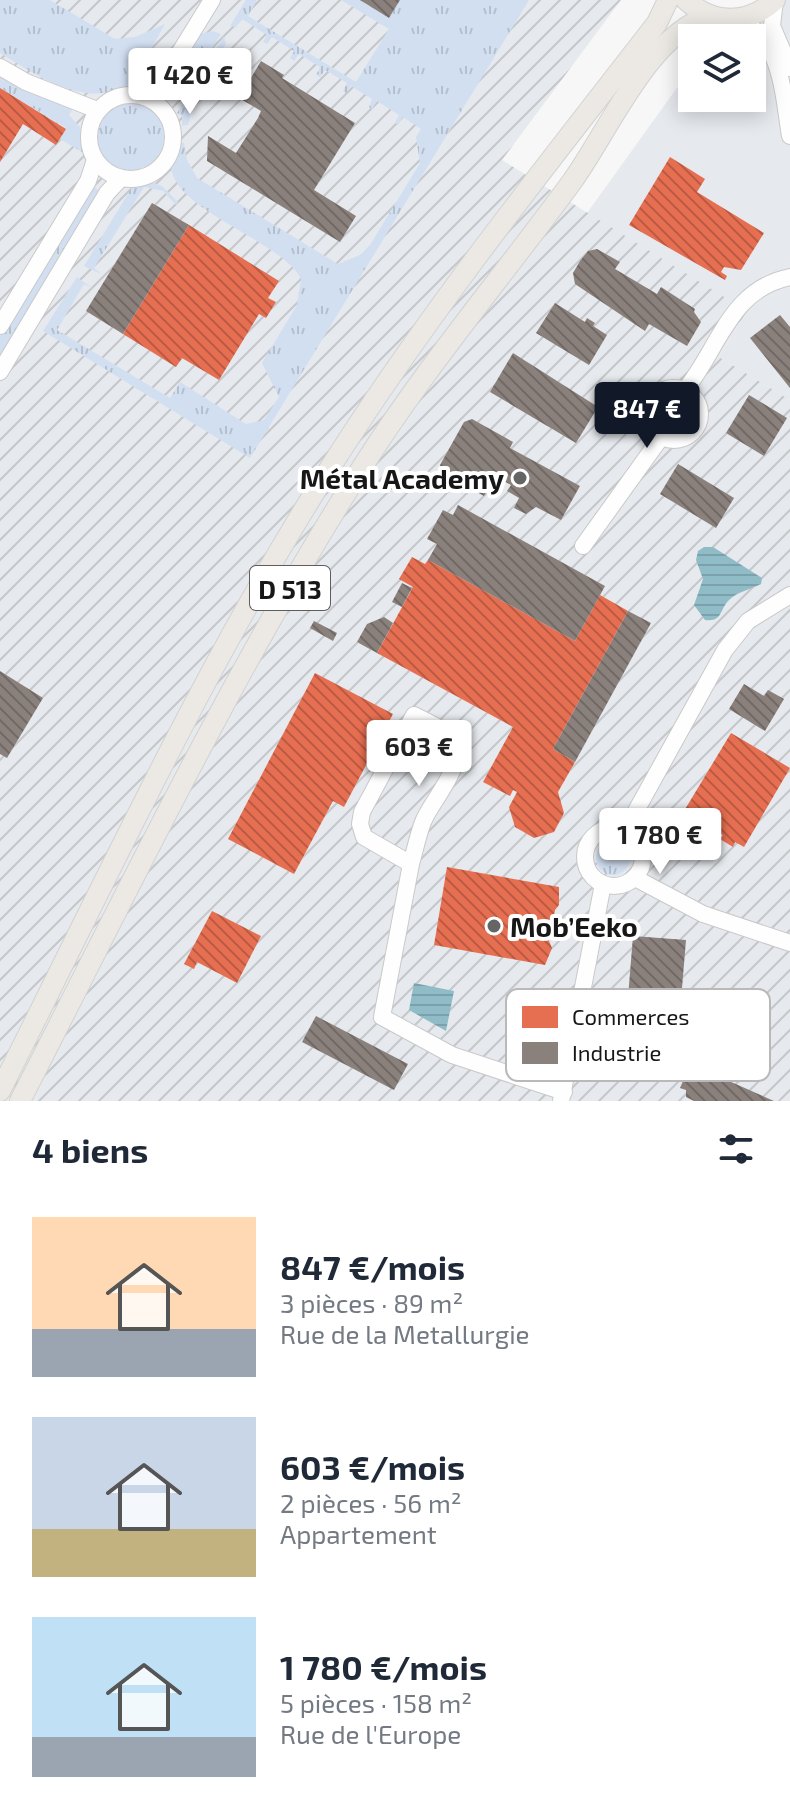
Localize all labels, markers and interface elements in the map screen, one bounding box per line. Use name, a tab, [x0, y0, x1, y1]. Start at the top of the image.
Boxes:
map controls	[678, 24, 766, 112]
button: layers	[678, 24, 766, 112]
pin: 1 420 €	[116, 48, 264, 116]
text: 1 420 €	[146, 58, 234, 89]
pin: 847 €	[591, 382, 703, 450]
text: 847 €	[613, 392, 681, 423]
place label: Métal Academy	[300, 461, 504, 495]
marker: Métal Academy	[511, 469, 529, 487]
road number: D 513	[250, 566, 330, 610]
pin: 603 €	[363, 720, 475, 788]
text: 603 €	[385, 730, 453, 761]
pin: 1 780 €	[586, 808, 734, 876]
text: 1 780 €	[617, 818, 703, 849]
place label: Mob’Eeko	[510, 909, 638, 943]
marker: Mob’Eeko	[485, 917, 503, 935]
legend	[506, 989, 770, 1081]
text: Commerces	[572, 1003, 690, 1029]
text: Industrie	[572, 1039, 661, 1065]
icon: filters	[714, 1127, 758, 1171]
text: 4 biens	[32, 1129, 148, 1170]
text: 847 €/mois	[280, 1246, 465, 1287]
icon: home	[96, 1249, 192, 1345]
text: 3 pièces · 89 m²	[280, 1287, 463, 1318]
text: Rue de la Metallurgie	[280, 1318, 530, 1349]
text: 603 €/mois	[280, 1446, 465, 1487]
icon: home	[96, 1449, 192, 1545]
text: 2 pièces · 56 m²	[280, 1487, 461, 1518]
text: Appartement	[280, 1518, 437, 1549]
text: 1 780 €/mois	[280, 1646, 487, 1687]
icon: home	[96, 1649, 192, 1745]
text: 5 pièces · 158 m²	[280, 1687, 472, 1718]
text: Rue de l'Europe	[280, 1718, 461, 1749]

